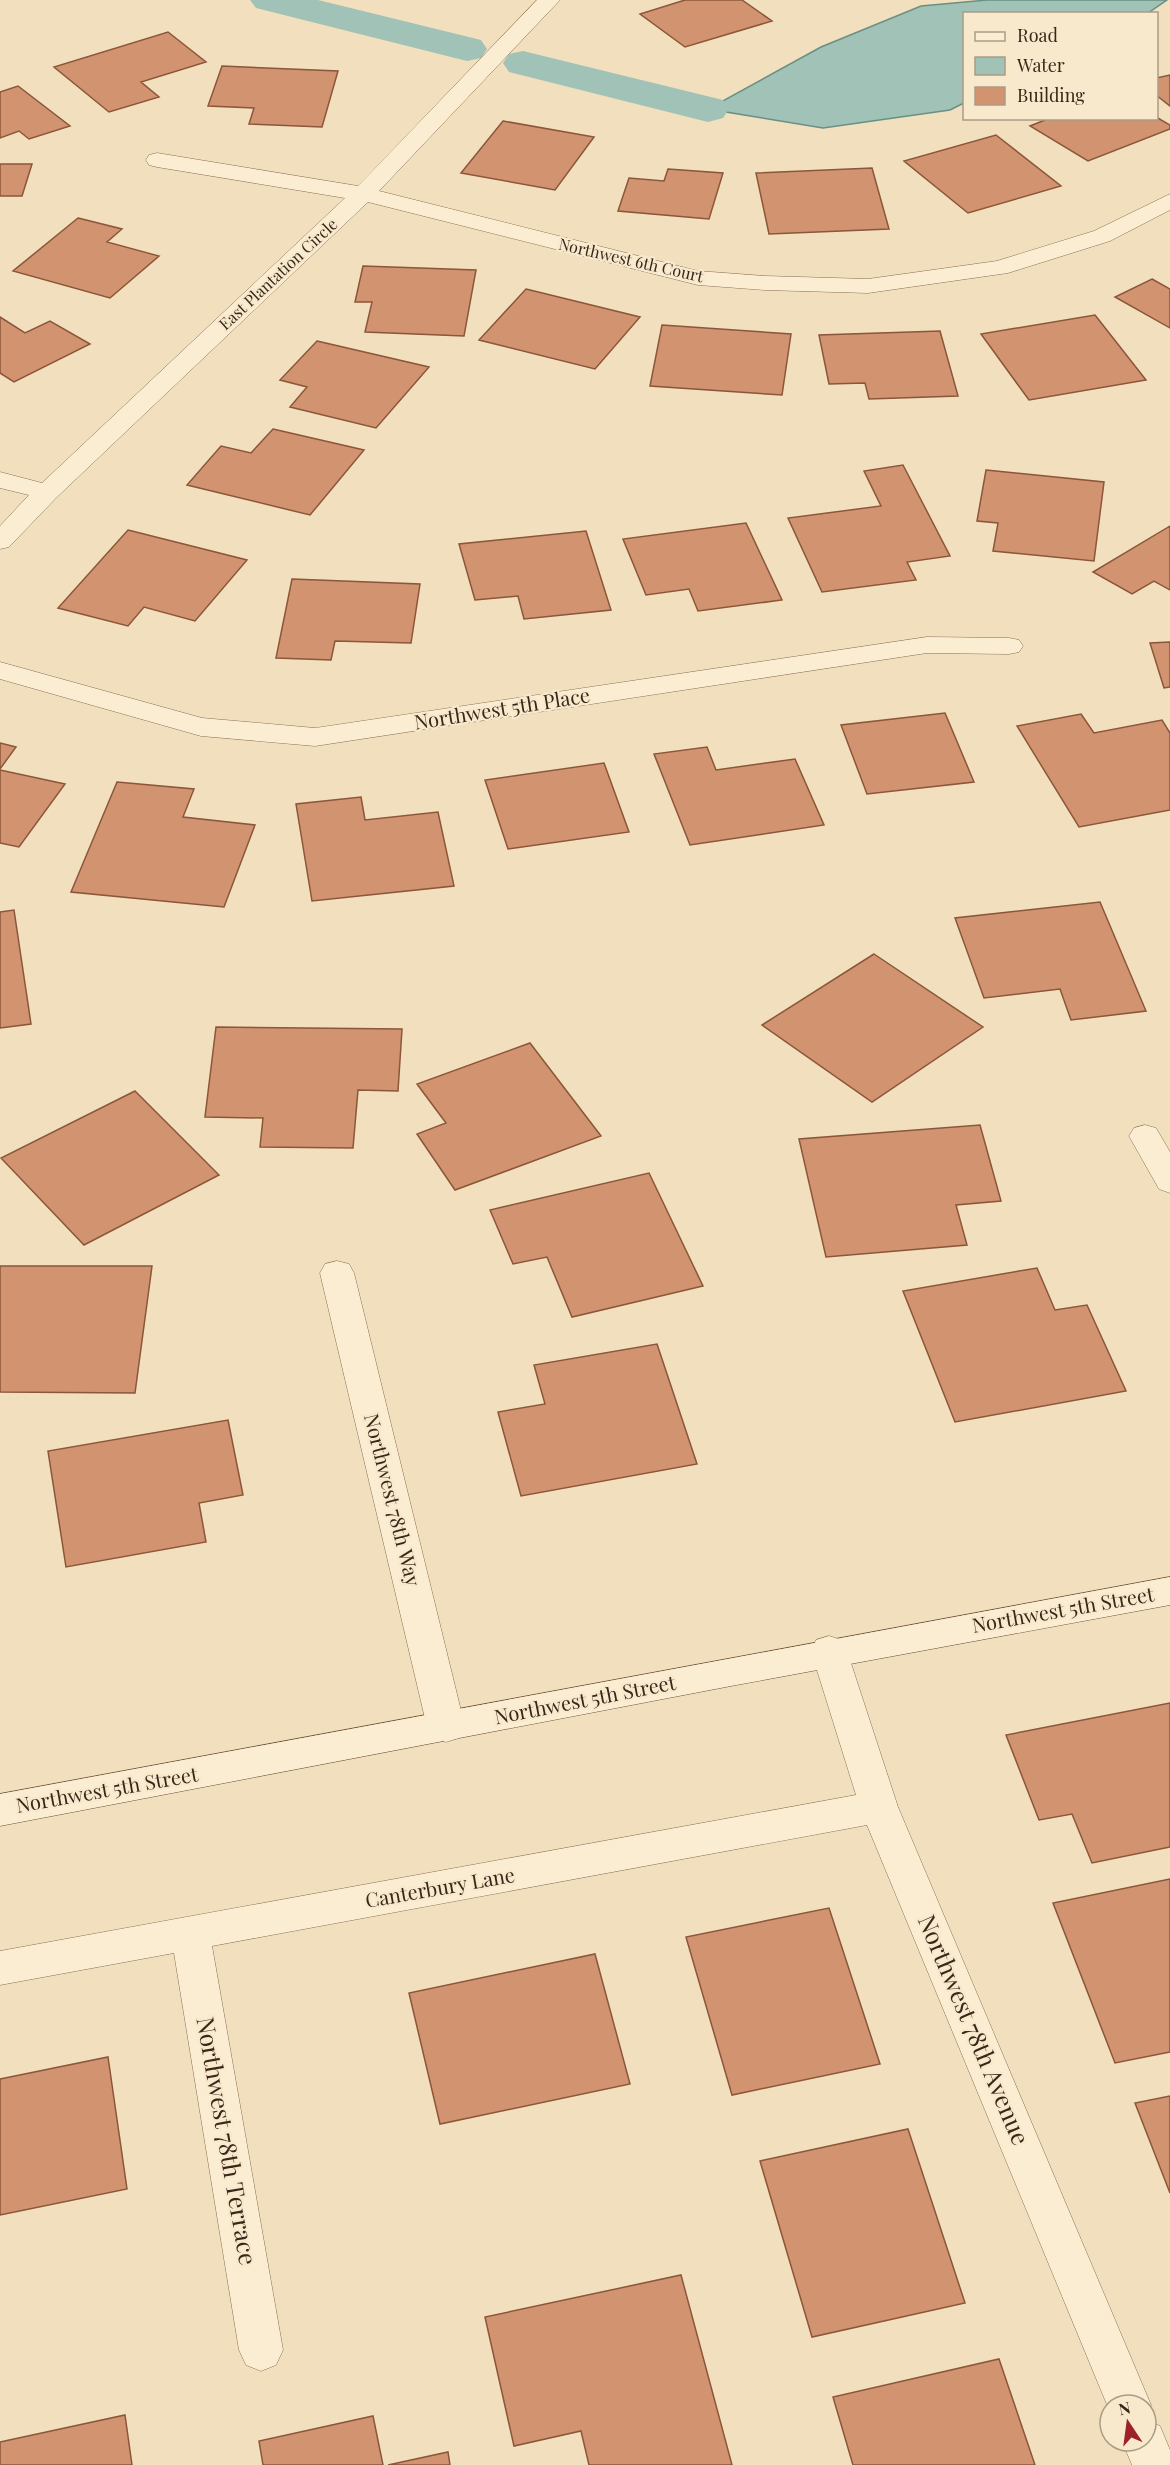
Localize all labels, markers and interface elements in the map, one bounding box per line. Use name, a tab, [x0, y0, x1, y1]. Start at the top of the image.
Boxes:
legend	[963, 12, 1158, 120]
text: Road	[1017, 23, 1058, 47]
text: Water	[1016, 53, 1065, 77]
text: Building	[1017, 83, 1085, 107]
street label: East Plantation Circle	[214, 213, 341, 334]
street label: Northwest 6th Court	[557, 233, 706, 286]
street label: Northwest 5th Place	[412, 680, 592, 735]
street label: Northwest 78th Way	[359, 1411, 428, 1589]
street label: Northwest 5th Street	[970, 1579, 1157, 1638]
street label: Northwest 5th Street	[492, 1668, 679, 1729]
street label: Northwest 5th Street	[14, 1759, 201, 1818]
street label: Canterbury Lane	[363, 1860, 517, 1913]
street label: Northwest 78th Avenue	[912, 1909, 1038, 2149]
street label: Northwest 78th Terrace	[190, 2014, 266, 2267]
north arrow	[1098, 2393, 1158, 2453]
text: N	[1117, 2396, 1133, 2419]

